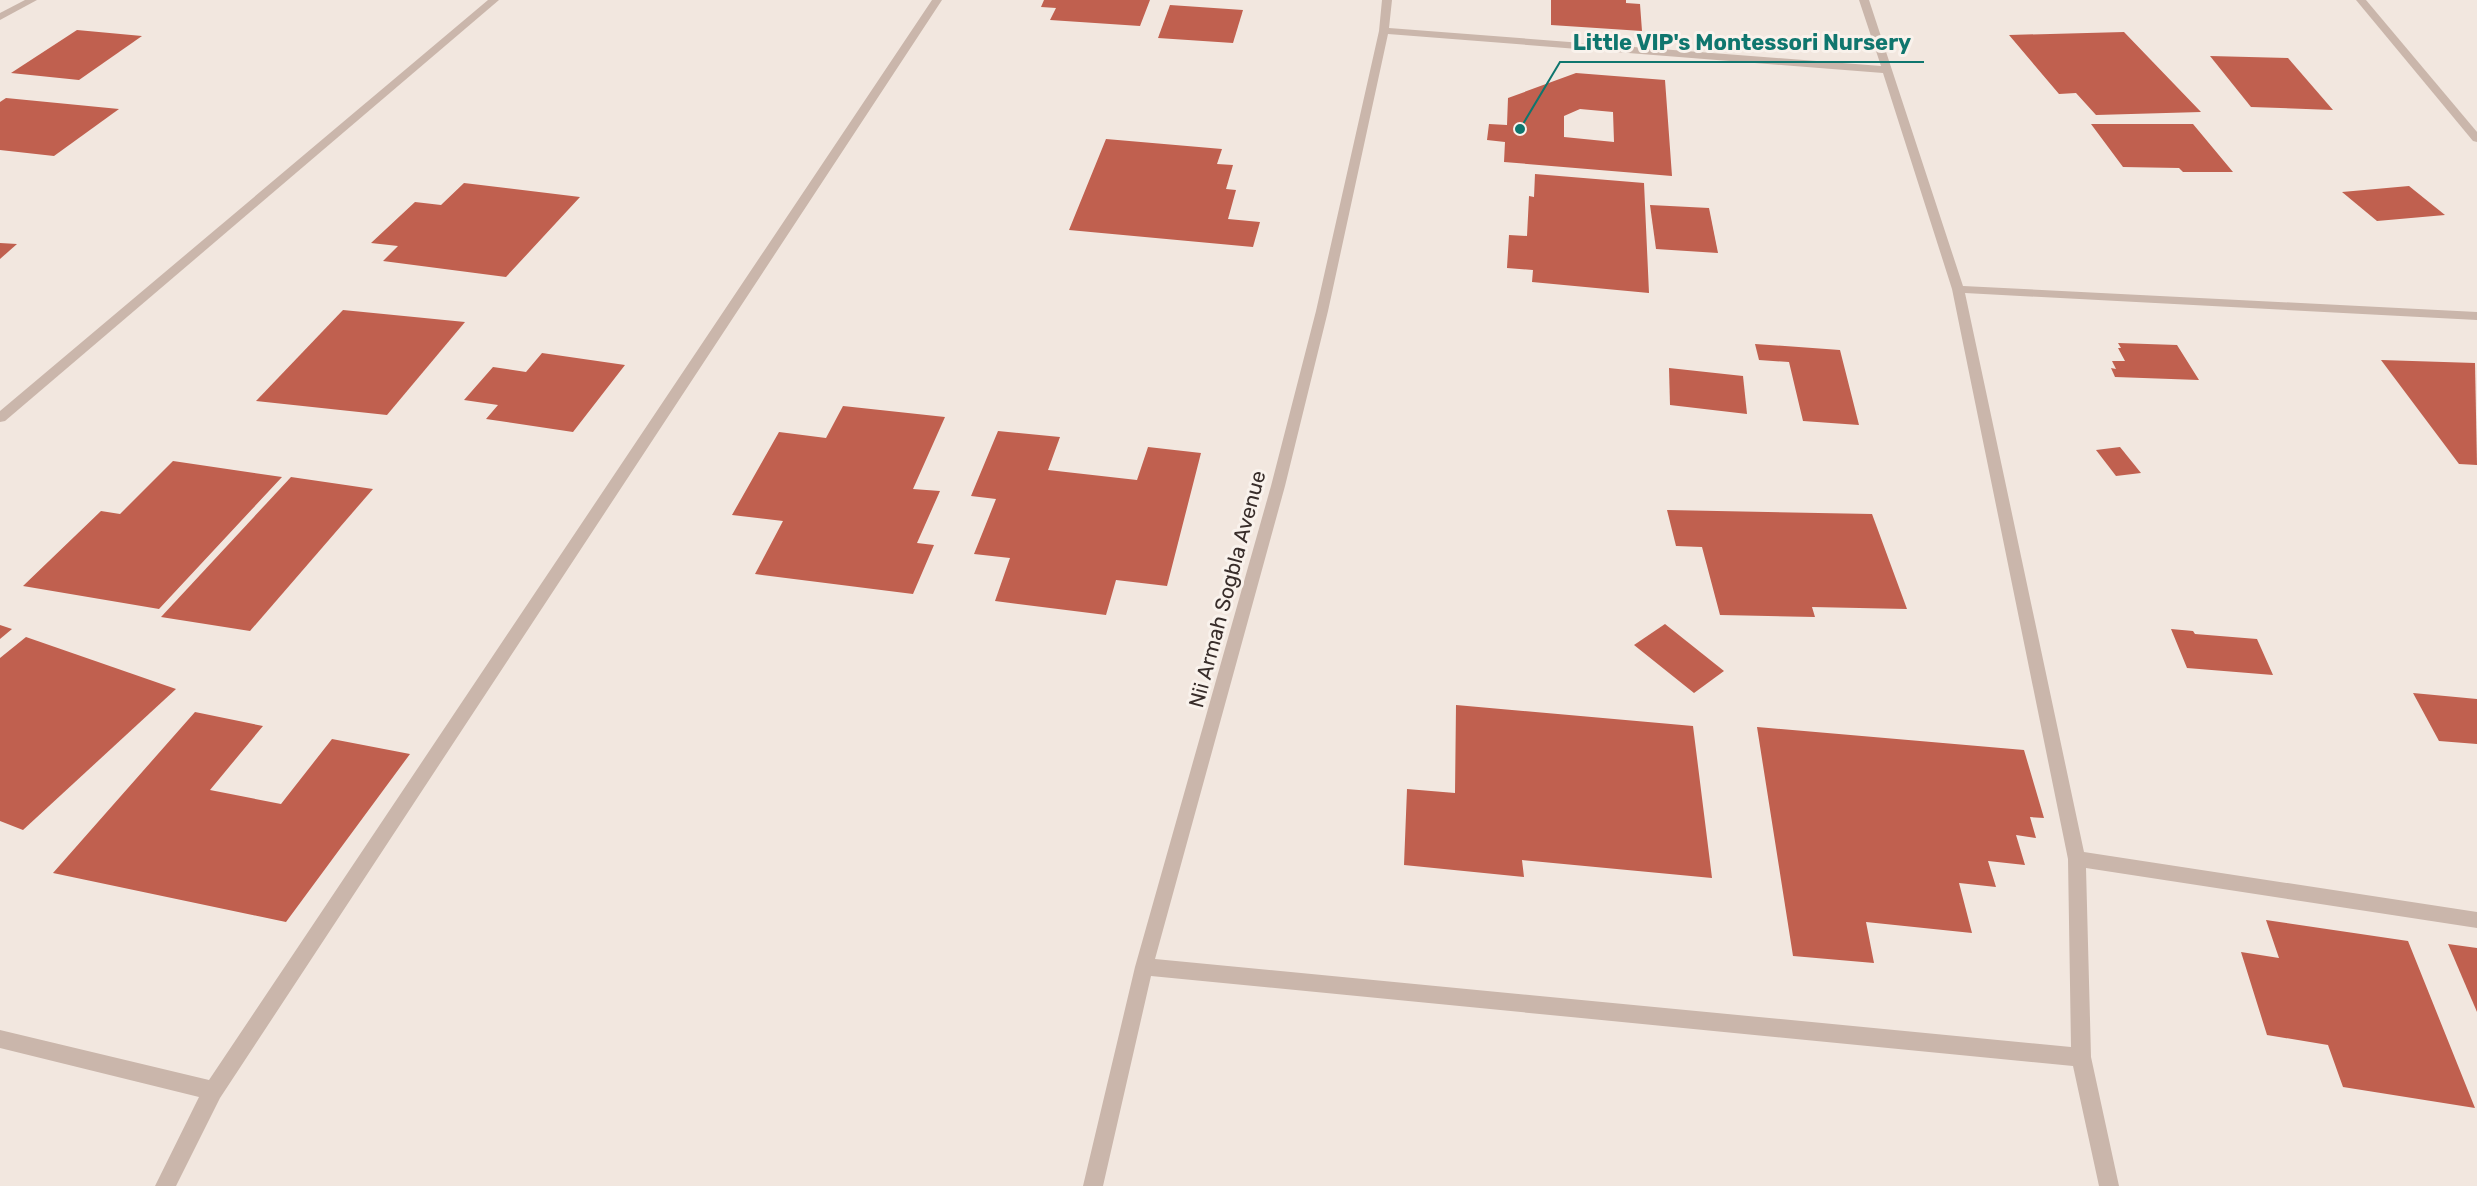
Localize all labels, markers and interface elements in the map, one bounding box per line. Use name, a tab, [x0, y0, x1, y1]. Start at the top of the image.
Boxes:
callout: Little VIP's Montessori Nursery	[1560, 22, 1924, 62]
text: Little VIP's Montessori Nursery	[1573, 29, 1911, 56]
street label: Nii Armah Sogbla Avenue	[1183, 468, 1271, 710]

